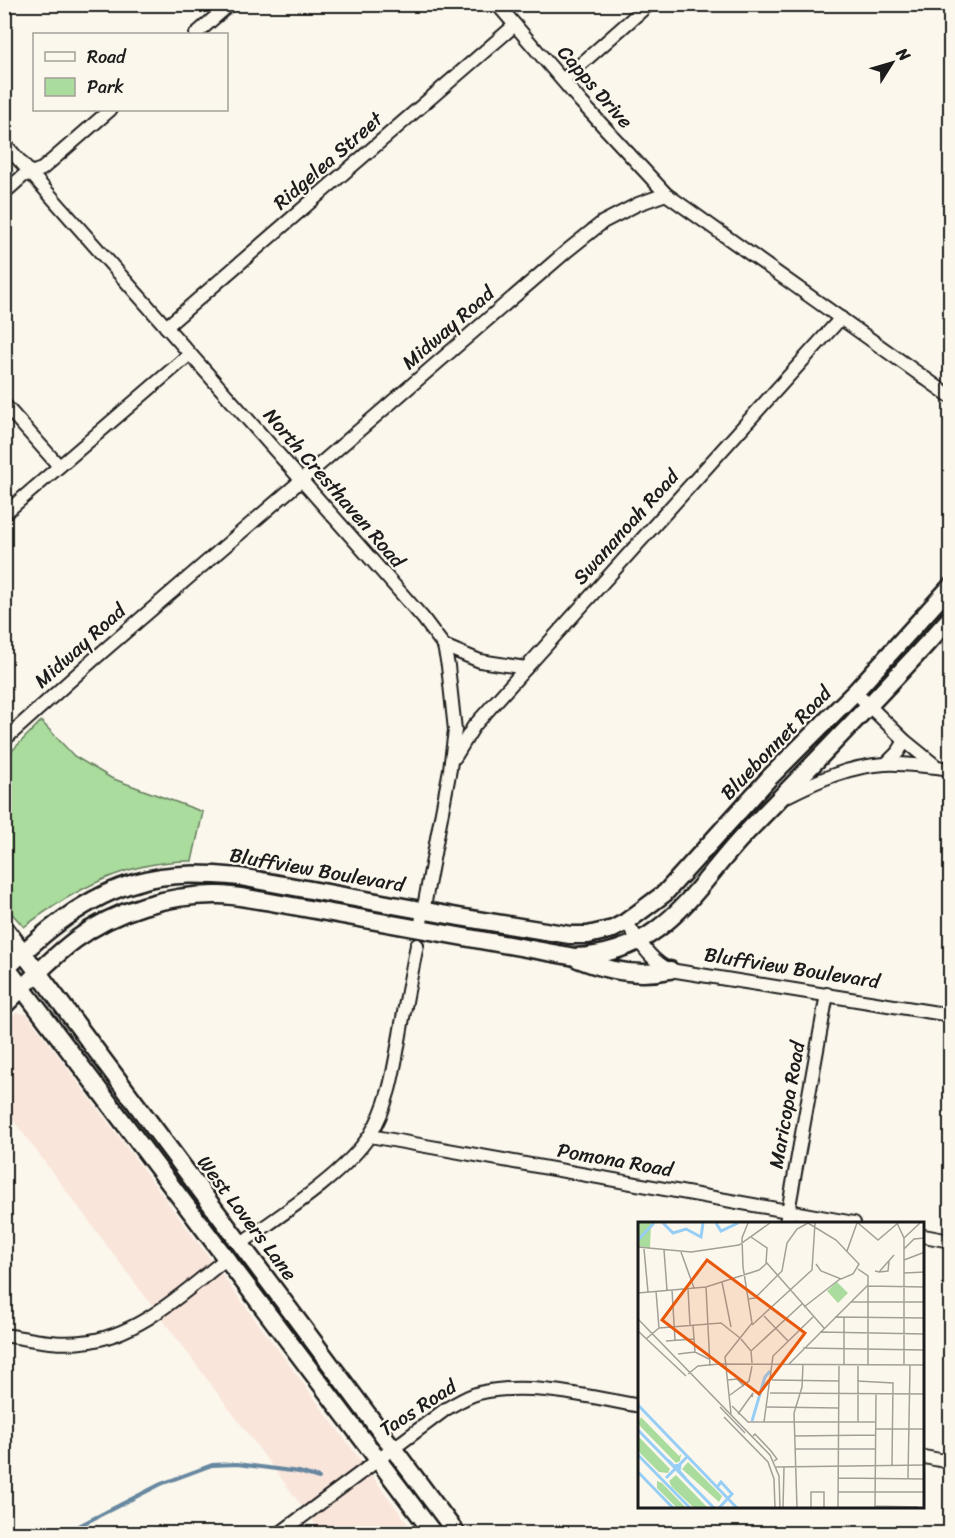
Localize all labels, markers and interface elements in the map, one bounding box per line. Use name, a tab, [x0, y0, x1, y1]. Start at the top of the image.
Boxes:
legend	[33, 33, 228, 111]
north arrow	[862, 33, 922, 93]
street label: Capps Drive	[548, 37, 642, 137]
text: N	[888, 40, 919, 68]
text: Road	[87, 41, 127, 73]
text: Park	[87, 71, 124, 103]
street label: Ridgelea Street	[265, 102, 392, 219]
street label: Midway Road	[393, 276, 504, 379]
street label: North Cresthaven Road	[254, 400, 415, 577]
street label: Swananoah Road	[564, 460, 689, 593]
street label: Midway Road	[26, 594, 135, 697]
street label: Bluebonnet Road	[712, 676, 841, 809]
street label: Bluffview Boulevard	[227, 837, 409, 903]
street label: Bluffview Boulevard	[702, 937, 884, 999]
street label: Maricopa Road	[759, 1037, 816, 1171]
street label: Pomona Road	[554, 1133, 677, 1188]
street label: West Lovers Lane	[188, 1147, 306, 1289]
inset map	[638, 1222, 925, 1508]
street label: Taos Road	[372, 1369, 465, 1446]

